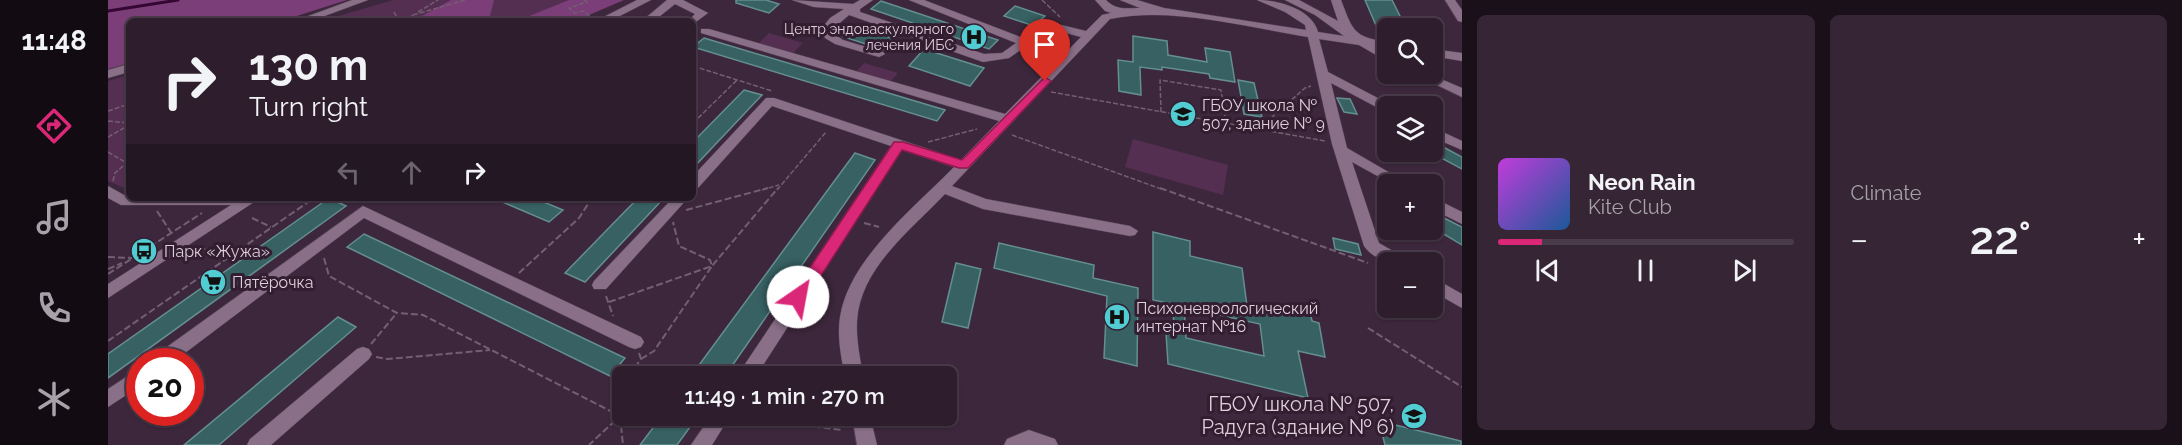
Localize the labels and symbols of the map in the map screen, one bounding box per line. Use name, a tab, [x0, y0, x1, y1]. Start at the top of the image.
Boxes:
pin	[1019, 19, 1070, 81]
place label: Центр эндоваскулярного лечения ИБС	[784, 21, 954, 53]
hospital icon: Центр эндоваскулярного лечения ИБС	[959, 22, 989, 52]
place label: ГБОУ школа № 507, здание № 9	[1202, 96, 1325, 133]
school or university icon: ГБОУ школа № 507, здание № 9	[1168, 99, 1198, 129]
bus stop icon: Парк «Жужа»	[129, 236, 159, 266]
place label: Парк «Жужа»	[164, 242, 270, 261]
position arrow	[766, 265, 830, 329]
supermarket icon: Пятёрочка	[198, 267, 228, 297]
place label: Пятёрочка	[232, 273, 313, 292]
place label: Психоневрологический интернат №16	[1136, 299, 1318, 336]
hospital icon: Психоневрологический интернат №16	[1102, 302, 1132, 332]
speed limit sign: 20	[126, 348, 204, 426]
place label: ГБОУ школа № 507, Радуга (здание № 6)	[1201, 392, 1394, 439]
school or university icon: ГБОУ школа № 507, Радуга (здание № 6)	[1399, 401, 1429, 431]

